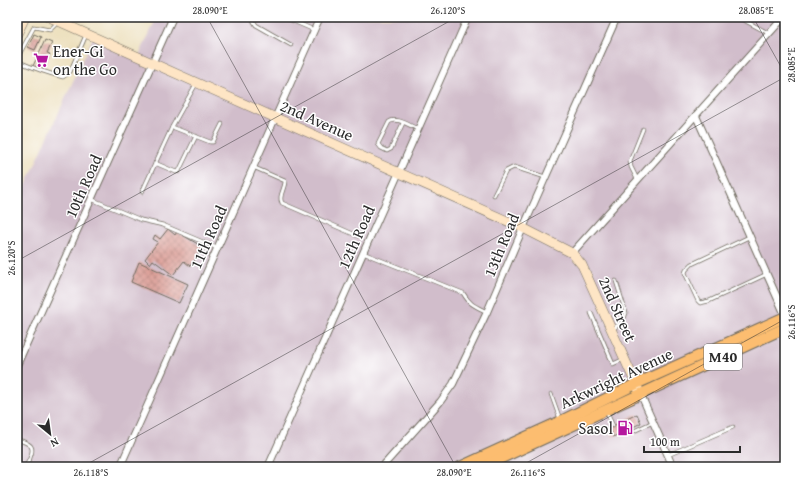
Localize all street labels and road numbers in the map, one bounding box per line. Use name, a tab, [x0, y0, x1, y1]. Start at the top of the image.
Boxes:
street label: 2nd Avenue	[277, 93, 357, 147]
street label: 10th Road	[58, 150, 108, 222]
street label: 11th Road	[183, 201, 233, 273]
street label: 12th Road	[331, 201, 381, 273]
street label: 13th Road	[477, 209, 525, 281]
street label: 2nd Street	[593, 272, 643, 346]
street label: Arkwright Avenue	[556, 341, 676, 415]
road number: M40	[704, 344, 742, 370]

